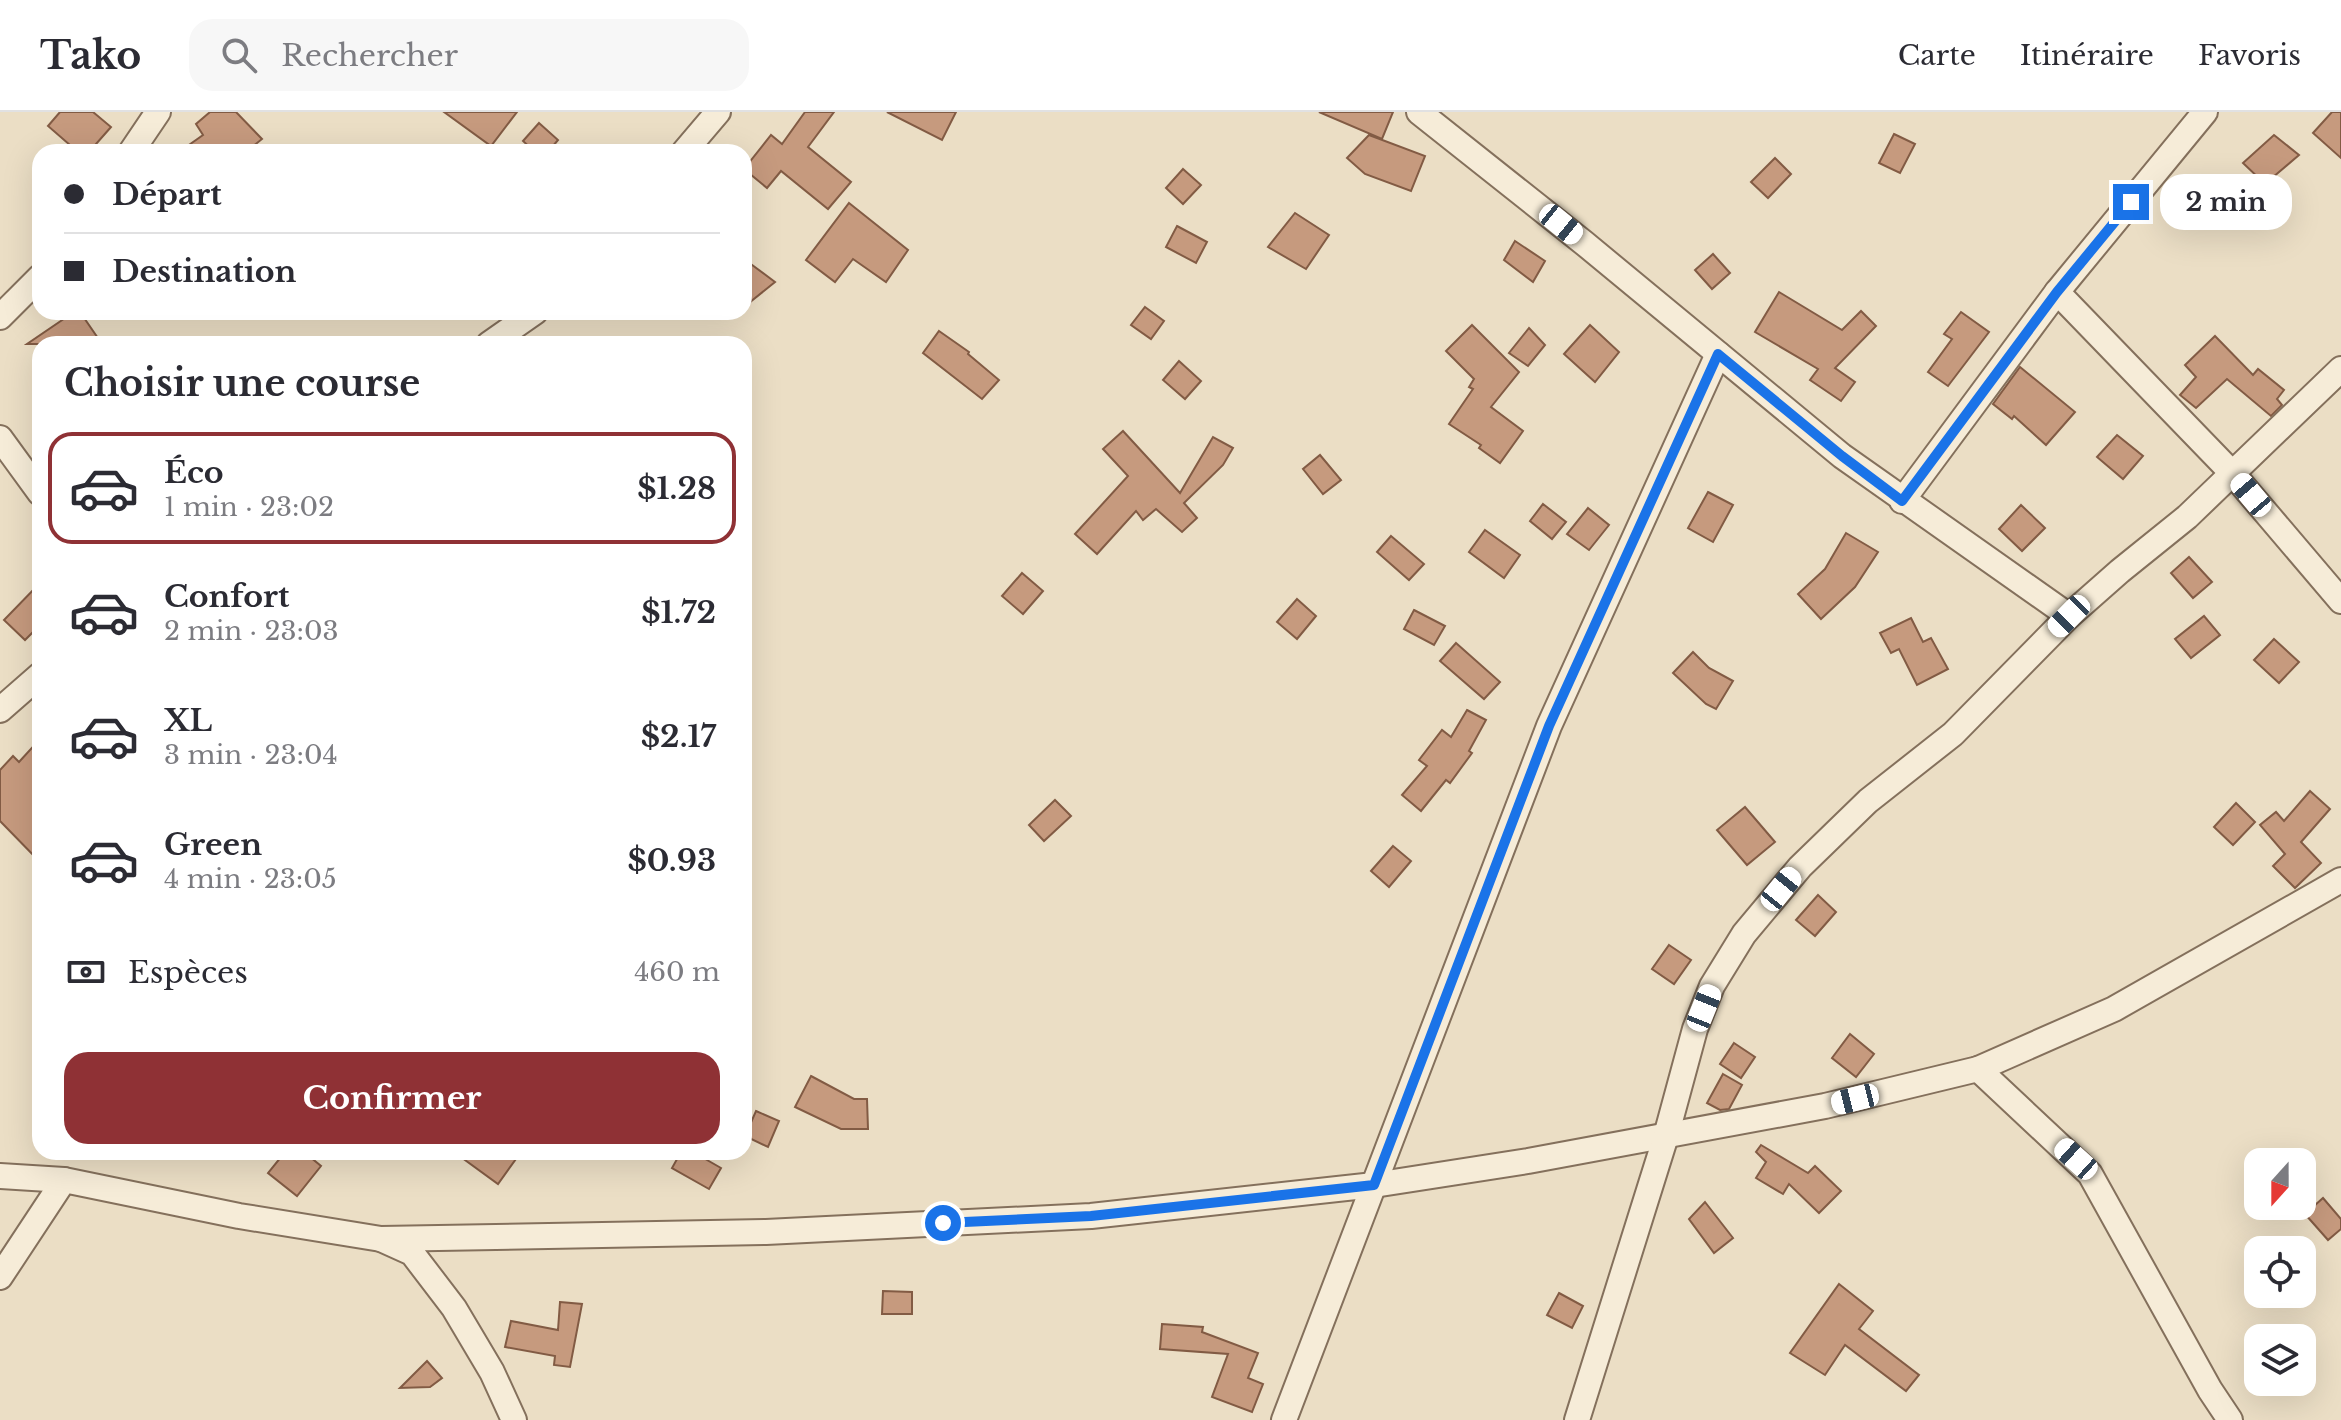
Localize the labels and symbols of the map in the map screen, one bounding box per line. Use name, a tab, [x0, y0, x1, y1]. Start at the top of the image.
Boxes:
callout: 2 min	[2159, 174, 2291, 230]
route end	[2113, 184, 2149, 220]
car	[1535, 200, 1587, 248]
car	[2226, 469, 2276, 521]
car	[2044, 591, 2094, 641]
car	[1757, 863, 1805, 915]
car	[1684, 981, 1724, 1035]
car	[1829, 1082, 1881, 1116]
car	[2050, 1134, 2102, 1184]
north arrow	[2244, 1148, 2316, 1220]
route start	[925, 1205, 961, 1241]

